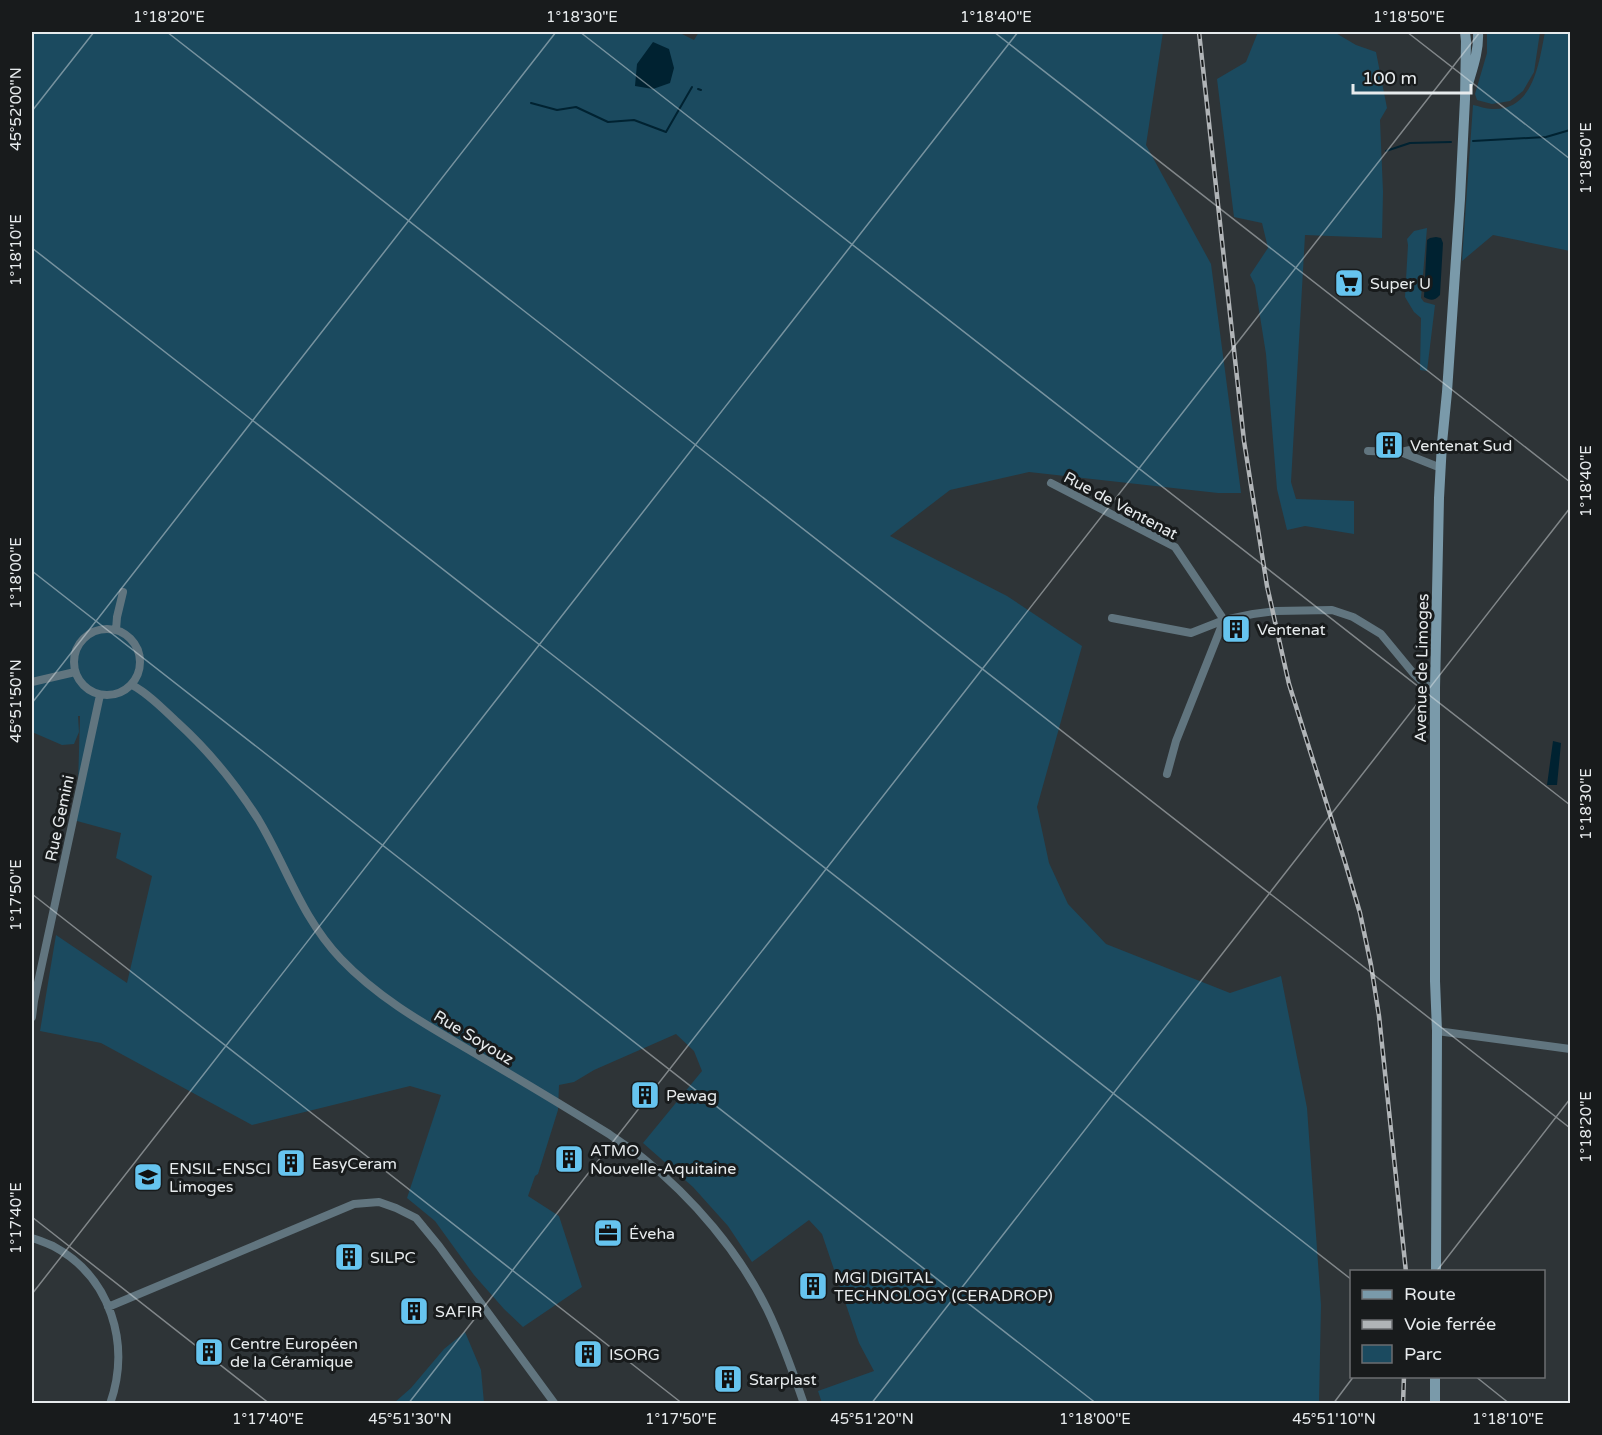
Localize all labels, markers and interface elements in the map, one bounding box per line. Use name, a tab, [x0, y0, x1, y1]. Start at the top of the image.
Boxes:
text: 1°18'20"E	[133, 8, 205, 26]
text: 1°18'30"E	[546, 8, 618, 26]
text: 1°18'40"E	[960, 8, 1032, 26]
text: 1°18'50"E	[1373, 8, 1445, 26]
scale bar	[1353, 57, 1472, 95]
text: 45°52'00"N	[7, 67, 25, 151]
text: 100 m	[1362, 67, 1417, 89]
text: 1°18'50"E	[1577, 122, 1595, 194]
text: 1°18'10"E	[7, 214, 25, 286]
supermarket icon: Super U	[1333, 267, 1365, 299]
place label: Super U	[1370, 274, 1431, 294]
building icon: Ventenat Sud	[1373, 429, 1405, 461]
place label: Ventenat Sud	[1410, 436, 1512, 456]
text: 1°18'40"E	[1577, 445, 1595, 517]
street label: Rue de Ventenat	[1060, 467, 1181, 544]
text: 1°18'00"E	[7, 537, 25, 609]
street label: Avenue de Limoges	[1411, 593, 1433, 743]
building icon: Ventenat	[1220, 613, 1252, 645]
place label: Ventenat	[1257, 620, 1326, 640]
text: 45°51'50"N	[7, 659, 25, 743]
text: 1°18'30"E	[1577, 768, 1595, 840]
street label: Rue Gemini	[41, 773, 79, 863]
text: 1°17'50"E	[7, 859, 25, 931]
street label: Rue Soyouz	[430, 1006, 517, 1070]
building icon: Pewag	[629, 1079, 661, 1111]
place label: Pewag	[666, 1086, 717, 1106]
text: 1°18'20"E	[1577, 1091, 1595, 1163]
place label: ATMO Nouvelle-Aquitaine	[590, 1141, 736, 1179]
building icon: ATMO Nouvelle-Aquitaine	[553, 1143, 585, 1175]
building icon: EasyCeram	[275, 1147, 307, 1179]
place label: EasyCeram	[312, 1154, 397, 1174]
place label: ENSIL-ENSCI Limoges	[169, 1159, 271, 1197]
school or university icon: ENSIL-ENSCI Limoges	[132, 1161, 164, 1193]
text: 1°17'40"E	[7, 1182, 25, 1254]
office icon: Éveha	[592, 1217, 624, 1249]
place label: Éveha	[629, 1224, 675, 1244]
building icon: SILPC	[333, 1241, 365, 1273]
place label: SILPC	[370, 1248, 416, 1268]
place label: MGI DIGITAL TECHNOLOGY (CERADROP)	[834, 1268, 1053, 1306]
building icon: MGI DIGITAL TECHNOLOGY (CERADROP)	[797, 1270, 829, 1302]
legend	[1350, 1270, 1545, 1378]
text: Route	[1404, 1283, 1456, 1305]
building icon: SAFIR	[398, 1295, 430, 1327]
place label: SAFIR	[435, 1302, 482, 1322]
text: Voie ferrée	[1404, 1313, 1496, 1335]
place label: Centre Européen de la Céramique	[230, 1334, 358, 1372]
building icon: Centre Européen de la Céramique	[193, 1336, 225, 1368]
building icon: ISORG	[572, 1338, 604, 1370]
text: Parc	[1404, 1343, 1442, 1365]
place label: ISORG	[609, 1345, 660, 1365]
building icon: Starplast	[712, 1363, 744, 1395]
place label: Starplast	[749, 1370, 817, 1390]
text: 1°17'40"E	[232, 1410, 304, 1428]
text: 45°51'30"N	[368, 1410, 452, 1428]
text: 1°17'50"E	[645, 1410, 717, 1428]
text: 45°51'20"N	[830, 1410, 914, 1428]
text: 1°18'00"E	[1059, 1410, 1131, 1428]
text: 45°51'10"N	[1292, 1410, 1376, 1428]
text: 1°18'10"E	[1472, 1410, 1544, 1428]

